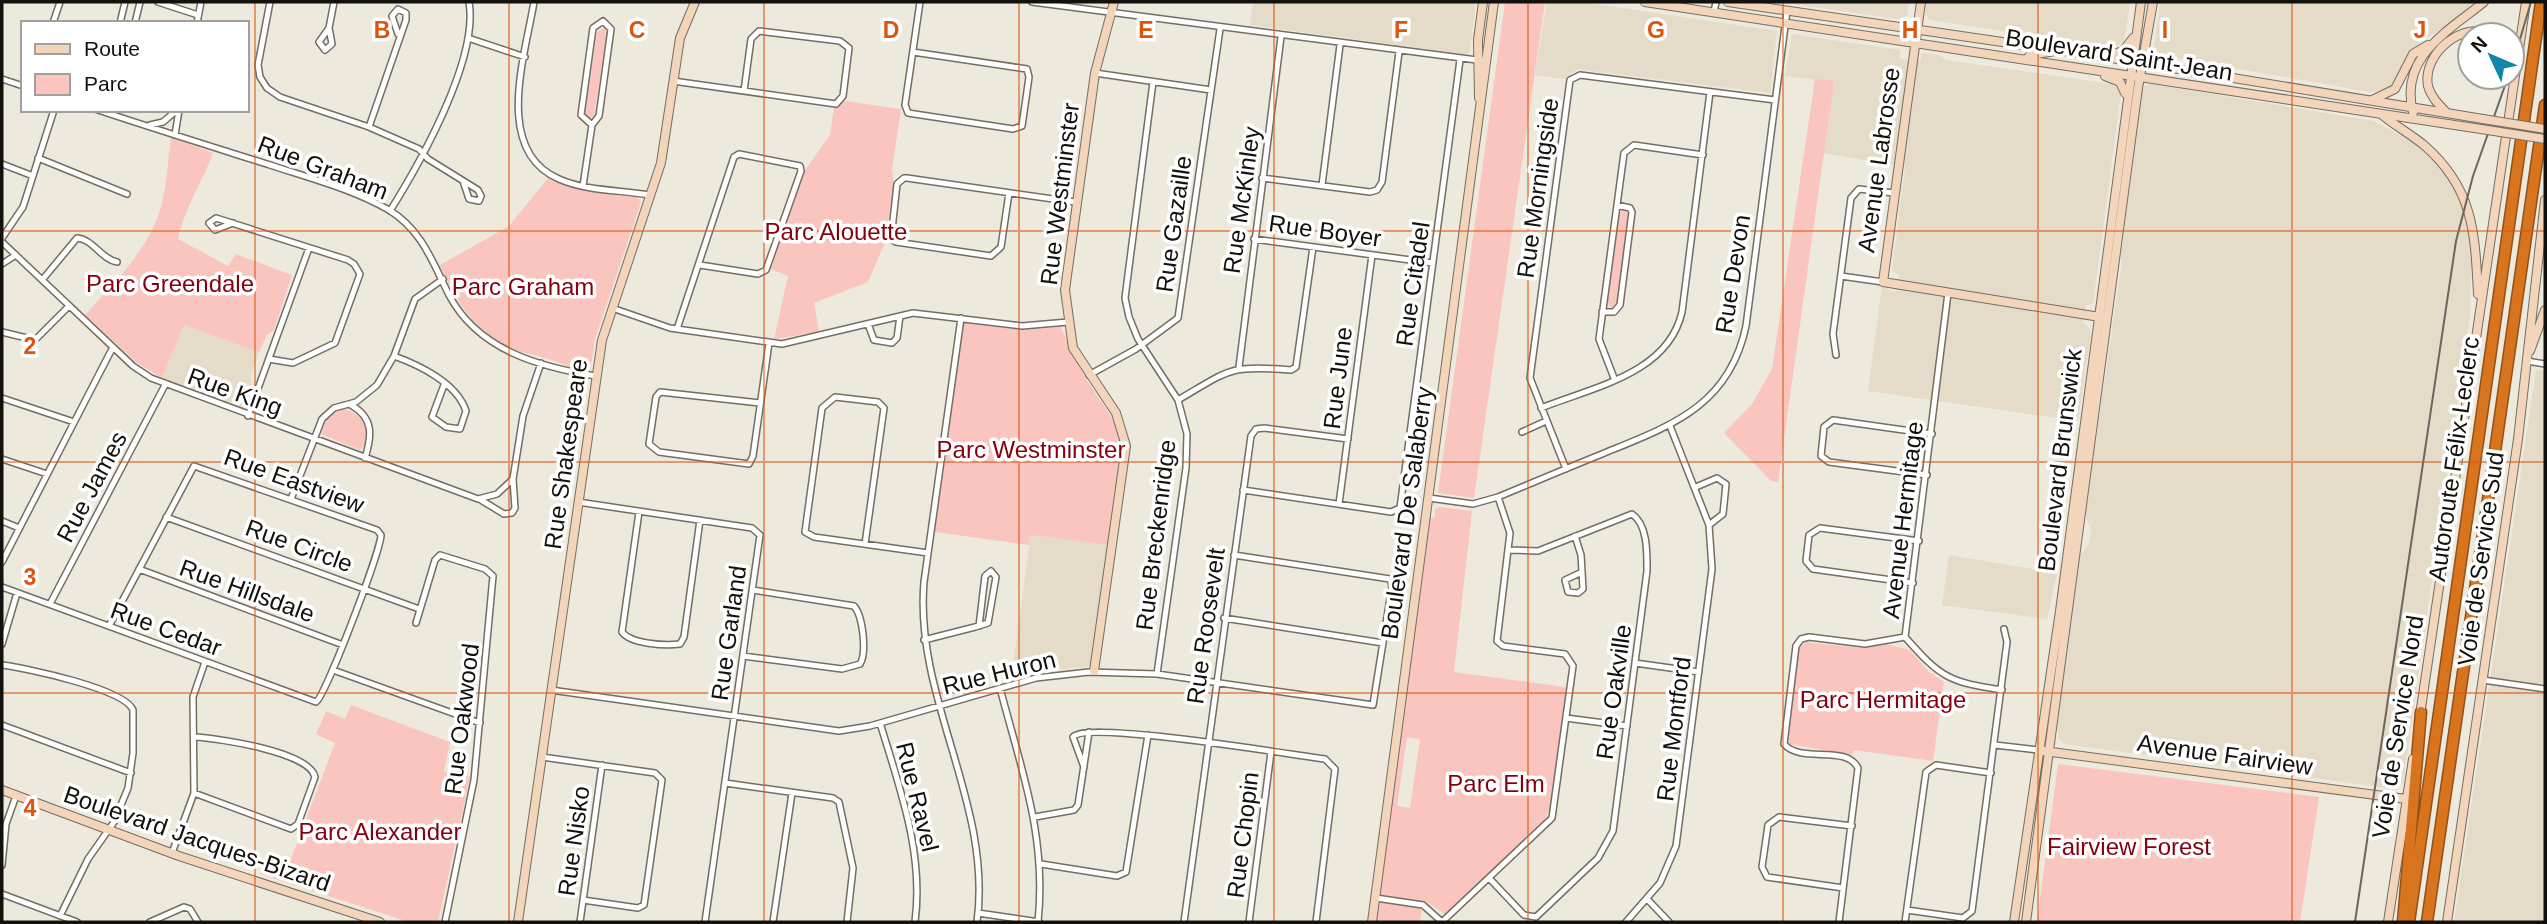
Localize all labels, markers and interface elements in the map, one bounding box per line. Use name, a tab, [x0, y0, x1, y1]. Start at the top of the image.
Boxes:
text: B	[374, 17, 390, 43]
text: C	[629, 17, 645, 43]
text: D	[883, 17, 899, 43]
text: E	[1138, 17, 1154, 43]
text: F	[1394, 17, 1408, 43]
text: G	[1647, 17, 1665, 43]
text: H	[1902, 17, 1918, 43]
text: I	[2162, 17, 2168, 43]
text: J	[2414, 17, 2426, 43]
legend	[21, 21, 248, 112]
north arrow	[2456, 21, 2526, 91]
street label: Boulevard Saint-Jean	[2004, 23, 2235, 86]
text: N	[2467, 32, 2491, 57]
text: Route	[84, 37, 140, 60]
street label: Avenue Labrosse	[1852, 66, 1905, 254]
text: Parc	[84, 72, 127, 95]
street label: Rue Morningside	[1512, 96, 1563, 280]
street label: Rue Westminster	[1035, 101, 1084, 287]
street label: Rue McKinley	[1218, 125, 1265, 275]
street label: Rue Graham	[254, 130, 392, 205]
street label: Rue Gazaille	[1151, 154, 1196, 294]
street label: Rue Boyer	[1267, 209, 1383, 252]
street label: Rue Devon	[1710, 213, 1755, 335]
park label: Parc Alouette	[765, 218, 907, 245]
street label: Rue Citadel	[1390, 220, 1435, 348]
park label: Parc Greendale	[86, 270, 254, 297]
park label: Parc Graham	[452, 273, 594, 300]
street label: Rue June	[1318, 325, 1357, 431]
text: 2	[24, 333, 36, 359]
street label: Autoroute Félix-Leclerc	[2423, 335, 2484, 583]
street label: Boulevard Brunswick	[2032, 346, 2087, 573]
street label: Rue Shakespeare	[539, 357, 592, 551]
street label: Rue King	[184, 362, 286, 421]
street label: Boulevard De Salaberry	[1375, 385, 1438, 641]
street label: Avenue Hermitage	[1877, 420, 1928, 620]
street label: Rue James	[51, 427, 132, 547]
park label: Parc Westminster	[937, 436, 1125, 463]
street label: Rue Breckenridge	[1130, 438, 1181, 632]
street label: Rue Eastview	[221, 443, 368, 519]
street label: Voie de Service Sud	[2452, 450, 2509, 668]
street label: Rue Circle	[242, 514, 356, 577]
street label: Rue Roosevelt	[1181, 546, 1230, 706]
street label: Rue Hillsdale	[176, 554, 318, 627]
text: 3	[24, 564, 36, 590]
street label: Rue Garland	[706, 564, 751, 702]
street label: Rue Cedar	[107, 596, 225, 661]
street label: Voie de Service Nord	[2367, 613, 2428, 840]
street label: Rue Oakville	[1591, 623, 1636, 761]
street label: Rue Oakwood	[439, 642, 484, 796]
street label: Rue Huron	[939, 645, 1058, 700]
street label: Rue Montford	[1651, 655, 1696, 803]
park label: Parc Hermitage	[1800, 686, 1966, 713]
street label: Avenue Fairview	[2136, 729, 2315, 780]
street label: Rue Ravel	[891, 739, 944, 855]
street label: Rue Chopin	[1221, 770, 1264, 899]
park label: Parc Elm	[1447, 770, 1545, 797]
street label: Boulevard Jacques-Bizard	[60, 780, 334, 897]
street label: Rue Nisko	[552, 784, 595, 898]
text: 4	[24, 795, 37, 821]
park label: Parc Alexander	[299, 818, 461, 845]
park label: Fairview Forest	[2047, 833, 2211, 860]

